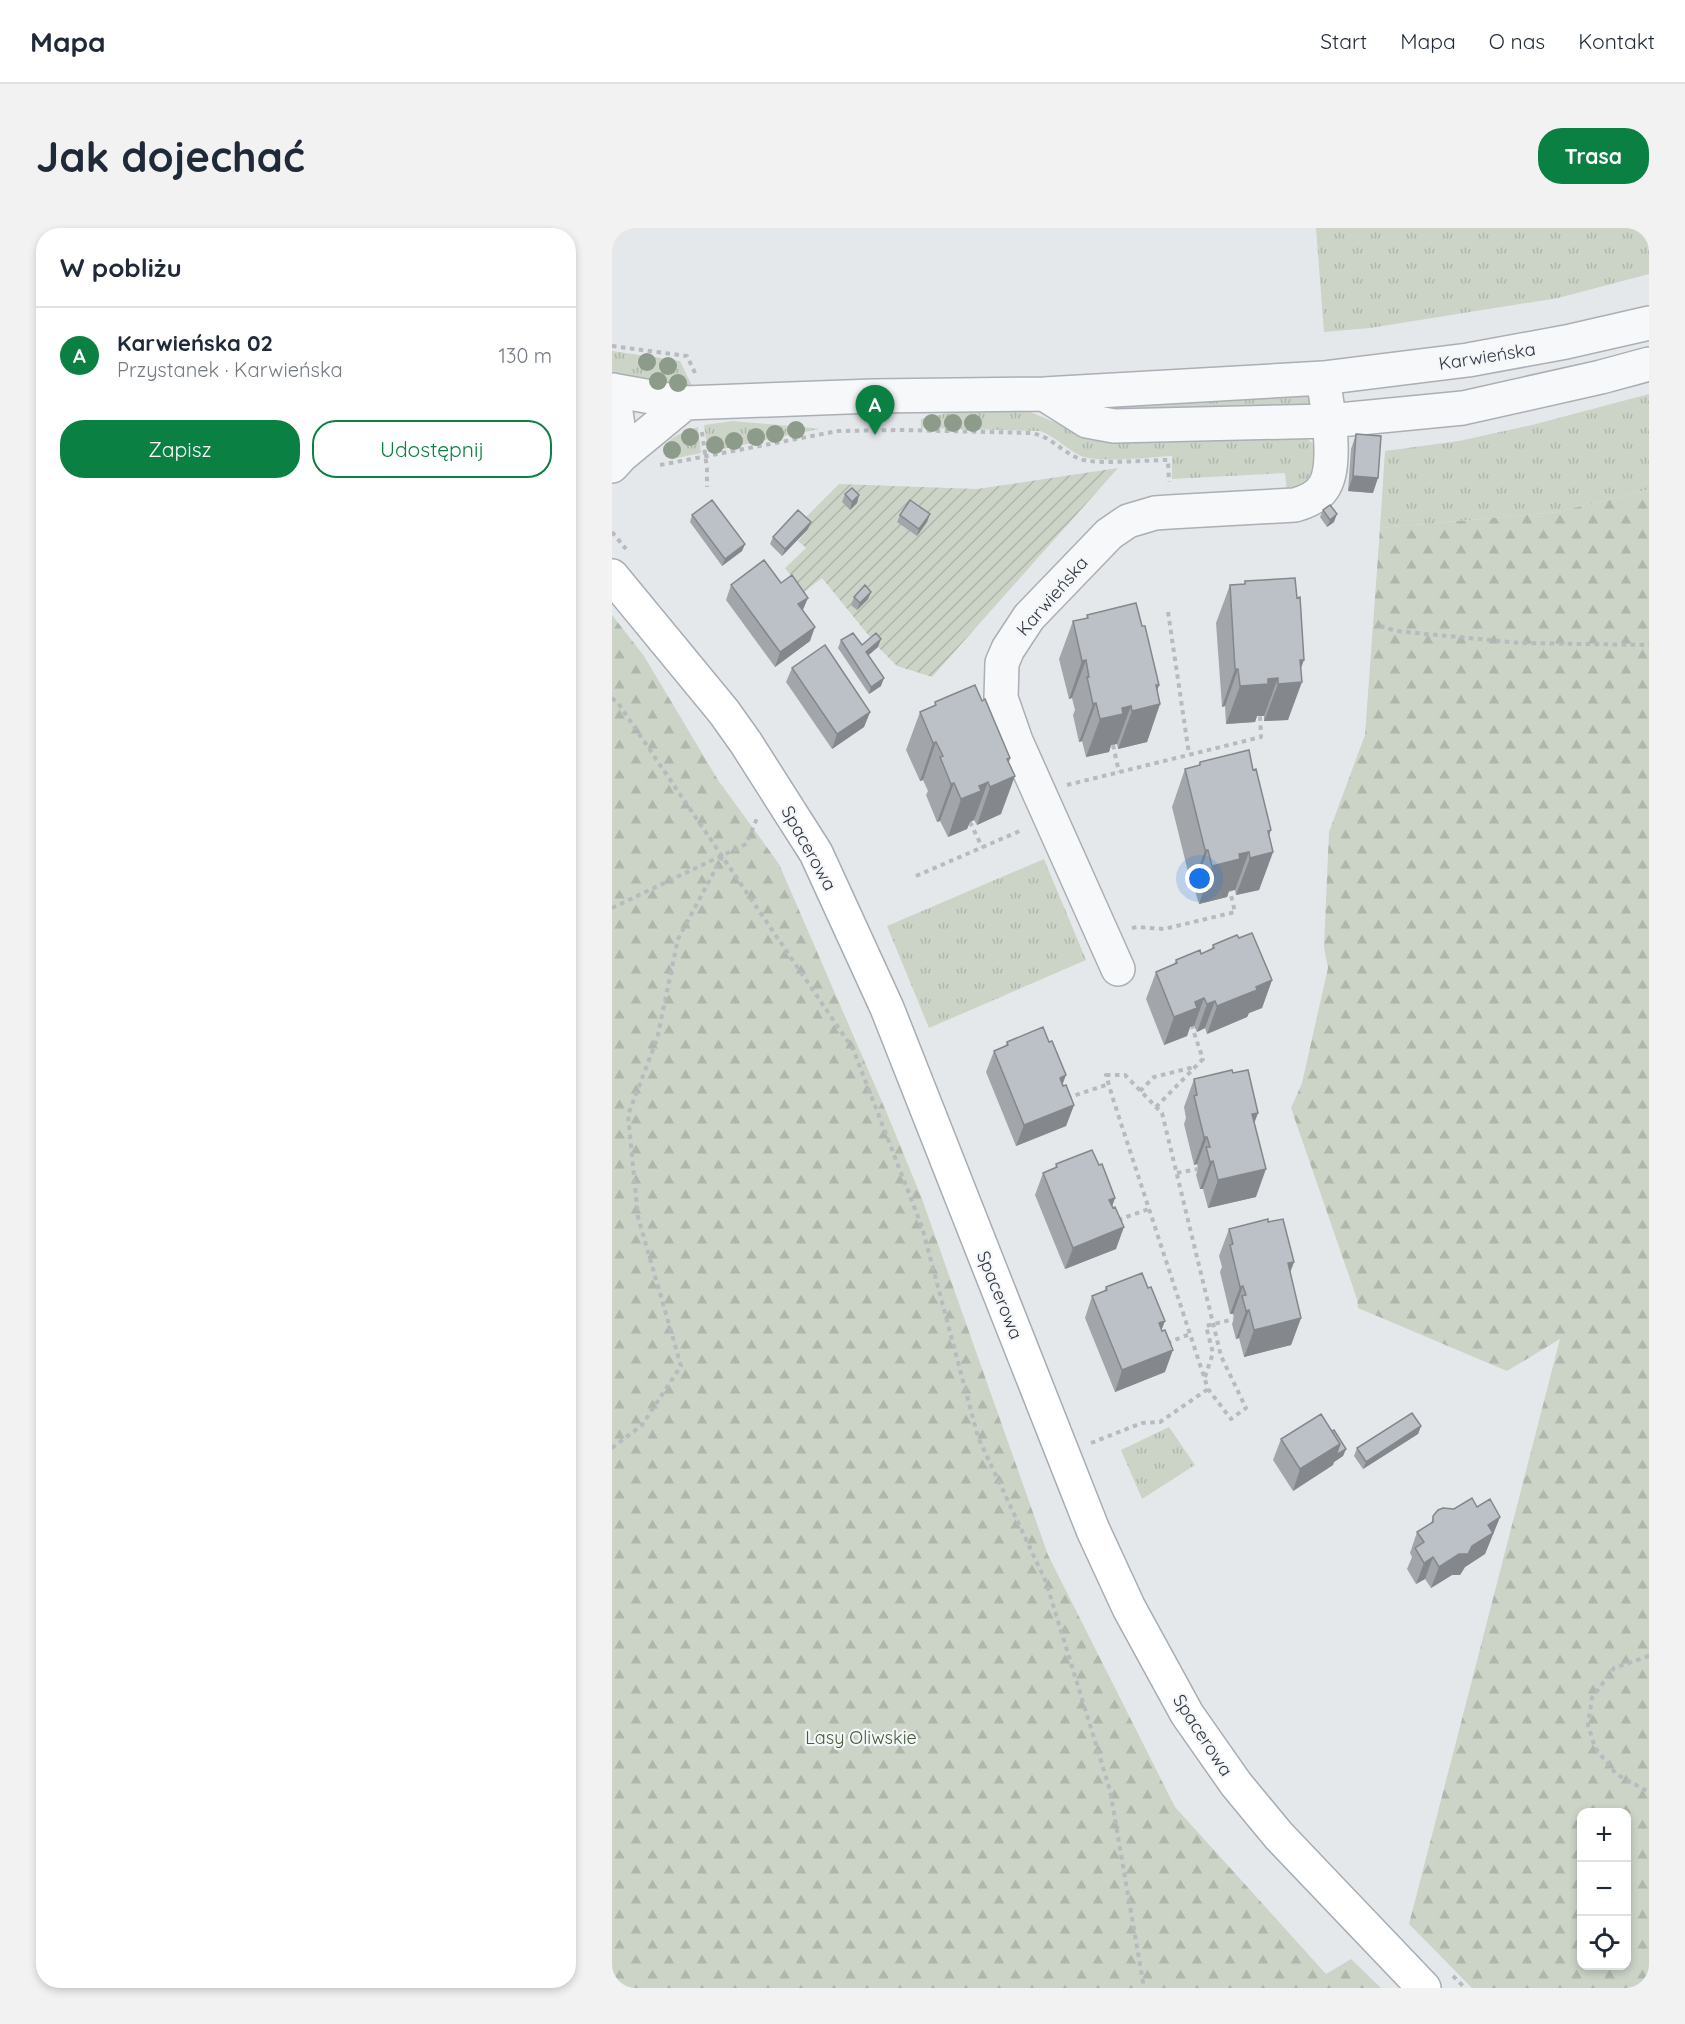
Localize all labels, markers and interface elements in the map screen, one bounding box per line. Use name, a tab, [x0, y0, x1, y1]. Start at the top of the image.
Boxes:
text: Mapa	[30, 24, 106, 59]
text: Start	[1320, 28, 1367, 54]
text: Mapa	[1400, 28, 1456, 54]
text: O nas	[1489, 28, 1545, 54]
text: Kontakt	[1578, 28, 1655, 54]
button: Trasa	[1538, 128, 1649, 184]
text: Jak dojechać	[36, 130, 305, 183]
text: W pobliżu	[60, 251, 182, 284]
text: Karwieńska 02	[117, 329, 273, 357]
street label: Karwieńska	[1437, 337, 1537, 375]
text: A	[73, 343, 86, 368]
text: 130 m	[499, 343, 552, 368]
text: Przystanek · Karwieńska	[117, 357, 343, 382]
pin: A	[856, 386, 894, 435]
button: Zapisz	[60, 420, 300, 478]
button: Udostępnij	[312, 420, 552, 478]
street label: Karwieńska	[1011, 552, 1093, 640]
street label: Spacerowa	[776, 802, 842, 894]
your location	[1185, 864, 1214, 893]
street label: Spacerowa	[972, 1247, 1028, 1343]
street label: Spacerowa	[1168, 1690, 1238, 1780]
park label: Lasy Oliwskie	[805, 1726, 917, 1749]
map controls	[1577, 1808, 1631, 1970]
button: +	[1577, 1808, 1631, 1862]
button: −	[1577, 1862, 1631, 1916]
button: locate	[1577, 1916, 1631, 1970]

